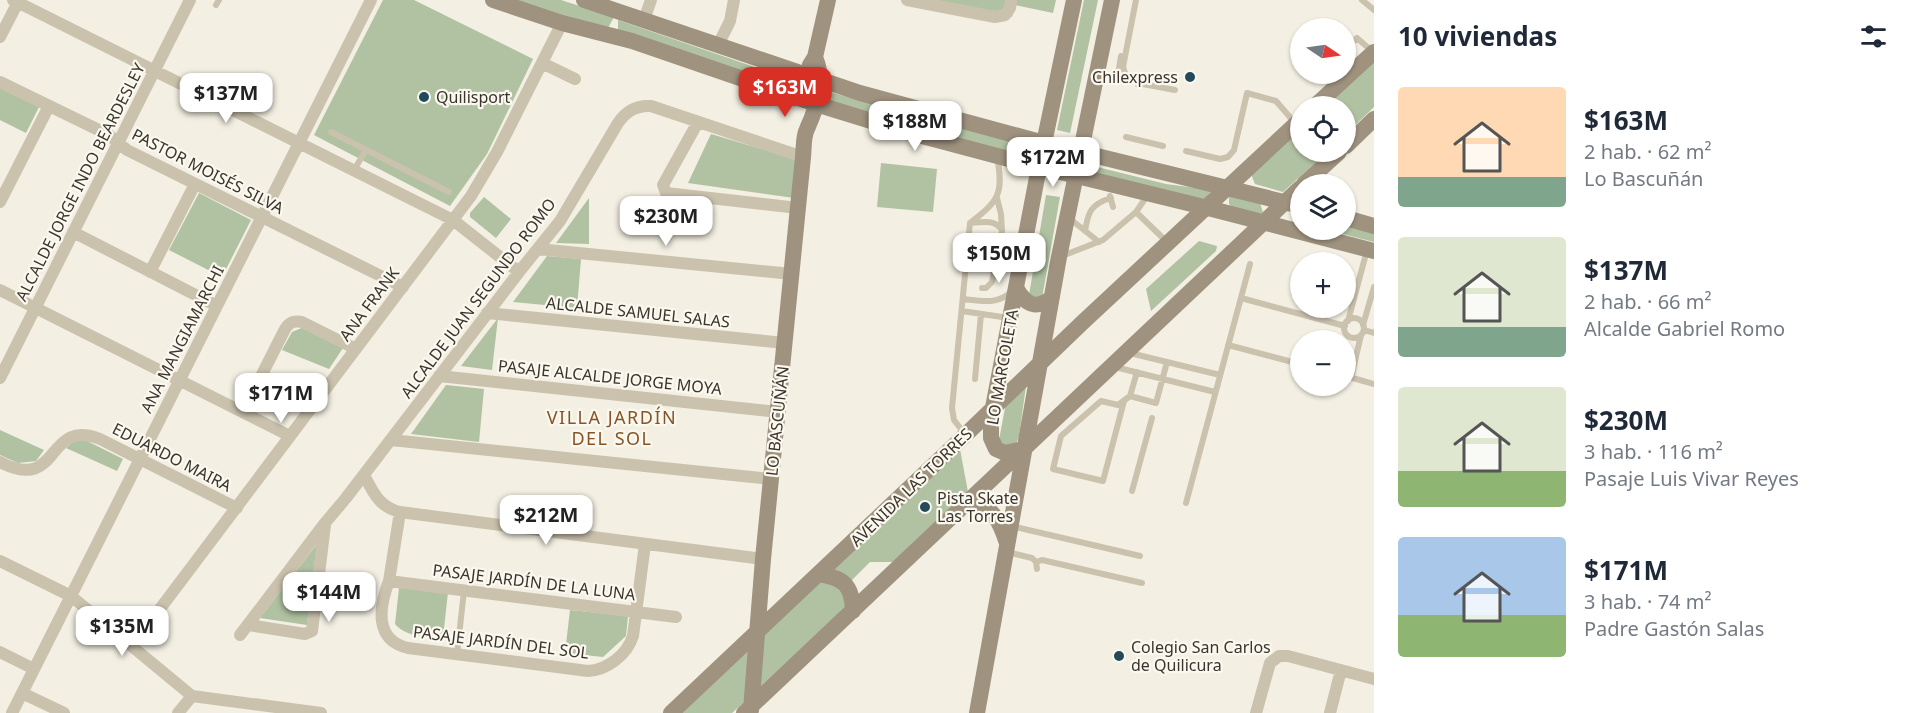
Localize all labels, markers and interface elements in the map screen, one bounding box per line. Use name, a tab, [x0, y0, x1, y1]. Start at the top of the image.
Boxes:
north arrow	[1290, 18, 1356, 84]
map controls	[1290, 18, 1356, 396]
text: 10 viviendas	[1398, 18, 1557, 54]
icon: filters	[1857, 20, 1890, 53]
street label: ALCALDE JORGE INDO BEARDESLEY	[10, 58, 150, 305]
place label: Chilexpress	[1092, 66, 1178, 88]
pin: $163M	[743, 67, 827, 118]
marker: Chilexpress	[1183, 70, 1197, 84]
pin: $137M	[184, 73, 268, 124]
text: $163M	[753, 73, 817, 100]
text: $137M	[194, 79, 258, 106]
place label: Quilisport	[436, 86, 511, 108]
marker: Quilisport	[417, 90, 431, 104]
button: locate	[1290, 96, 1356, 162]
pin: $188M	[873, 101, 957, 152]
text: $163M	[1584, 102, 1668, 138]
text: $188M	[883, 107, 947, 134]
icon: home	[1446, 111, 1518, 183]
street label: PASTOR MOISÉS SILVA	[128, 123, 288, 219]
pin: $172M	[1011, 137, 1095, 188]
text: 2 hab. · 62 m²	[1584, 138, 1711, 165]
text: $172M	[1021, 143, 1085, 170]
text: Lo Bascuñán	[1584, 165, 1703, 192]
button: layers	[1290, 174, 1356, 240]
street label: ALCALDE JUAN SEGUNDO ROMO	[395, 193, 561, 403]
pin: $230M	[624, 196, 708, 247]
text: $230M	[634, 202, 698, 229]
pin: $150M	[957, 233, 1041, 284]
text: $150M	[967, 239, 1031, 266]
button: +	[1290, 252, 1356, 318]
text: $137M	[1584, 252, 1668, 288]
street label: ANA MANGIAMARCHI	[135, 261, 229, 417]
icon: home	[1446, 261, 1518, 333]
street label: ANA FRANK	[334, 262, 404, 345]
text: 2 hab. · 66 m²	[1584, 288, 1711, 315]
street label: ALCALDE SAMUEL SALAS	[545, 291, 731, 333]
street label: LO MARCOLETA	[981, 307, 1023, 427]
text: Alcalde Gabriel Romo	[1584, 315, 1785, 342]
button: −	[1290, 330, 1356, 396]
street label: PASAJE ALCALDE JORGE MOYA	[497, 354, 724, 400]
street label: LO BASCUÑÁN	[760, 365, 794, 477]
pin: $171M	[239, 373, 323, 424]
text: $171M	[249, 379, 313, 406]
text: $230M	[1584, 402, 1668, 438]
district label: VILLA JARDÍN DEL SOL	[547, 405, 677, 450]
icon: home	[1446, 411, 1518, 483]
street label: EDUARDO MAIRA	[109, 417, 236, 497]
street label: AVENIDA LAS TORRES	[845, 423, 977, 551]
text: 3 hab. · 116 m²	[1584, 438, 1723, 465]
text: Pasaje Luis Vivar Reyes	[1584, 465, 1799, 492]
place label: Pista Skate Las Torres	[937, 487, 1019, 527]
pin: $212M	[504, 495, 588, 546]
marker: Pista Skate Las Torres	[918, 500, 932, 514]
text: $212M	[514, 501, 578, 528]
text: $171M	[1584, 552, 1668, 588]
street label: PASAJE JARDÍN DE LA LUNA	[431, 559, 637, 605]
icon: home	[1446, 561, 1518, 633]
pin: $144M	[287, 572, 371, 623]
text: $144M	[297, 578, 361, 605]
text: 3 hab. · 74 m²	[1584, 588, 1711, 615]
pin: $135M	[80, 606, 164, 657]
text: $135M	[90, 612, 154, 639]
text: Padre Gastón Salas	[1584, 615, 1764, 642]
street label: PASAJE JARDÍN DEL SOL	[412, 620, 590, 664]
place label: Colegio San Carlos de Quilicura	[1131, 636, 1271, 676]
marker: Colegio San Carlos de Quilicura	[1112, 649, 1126, 663]

